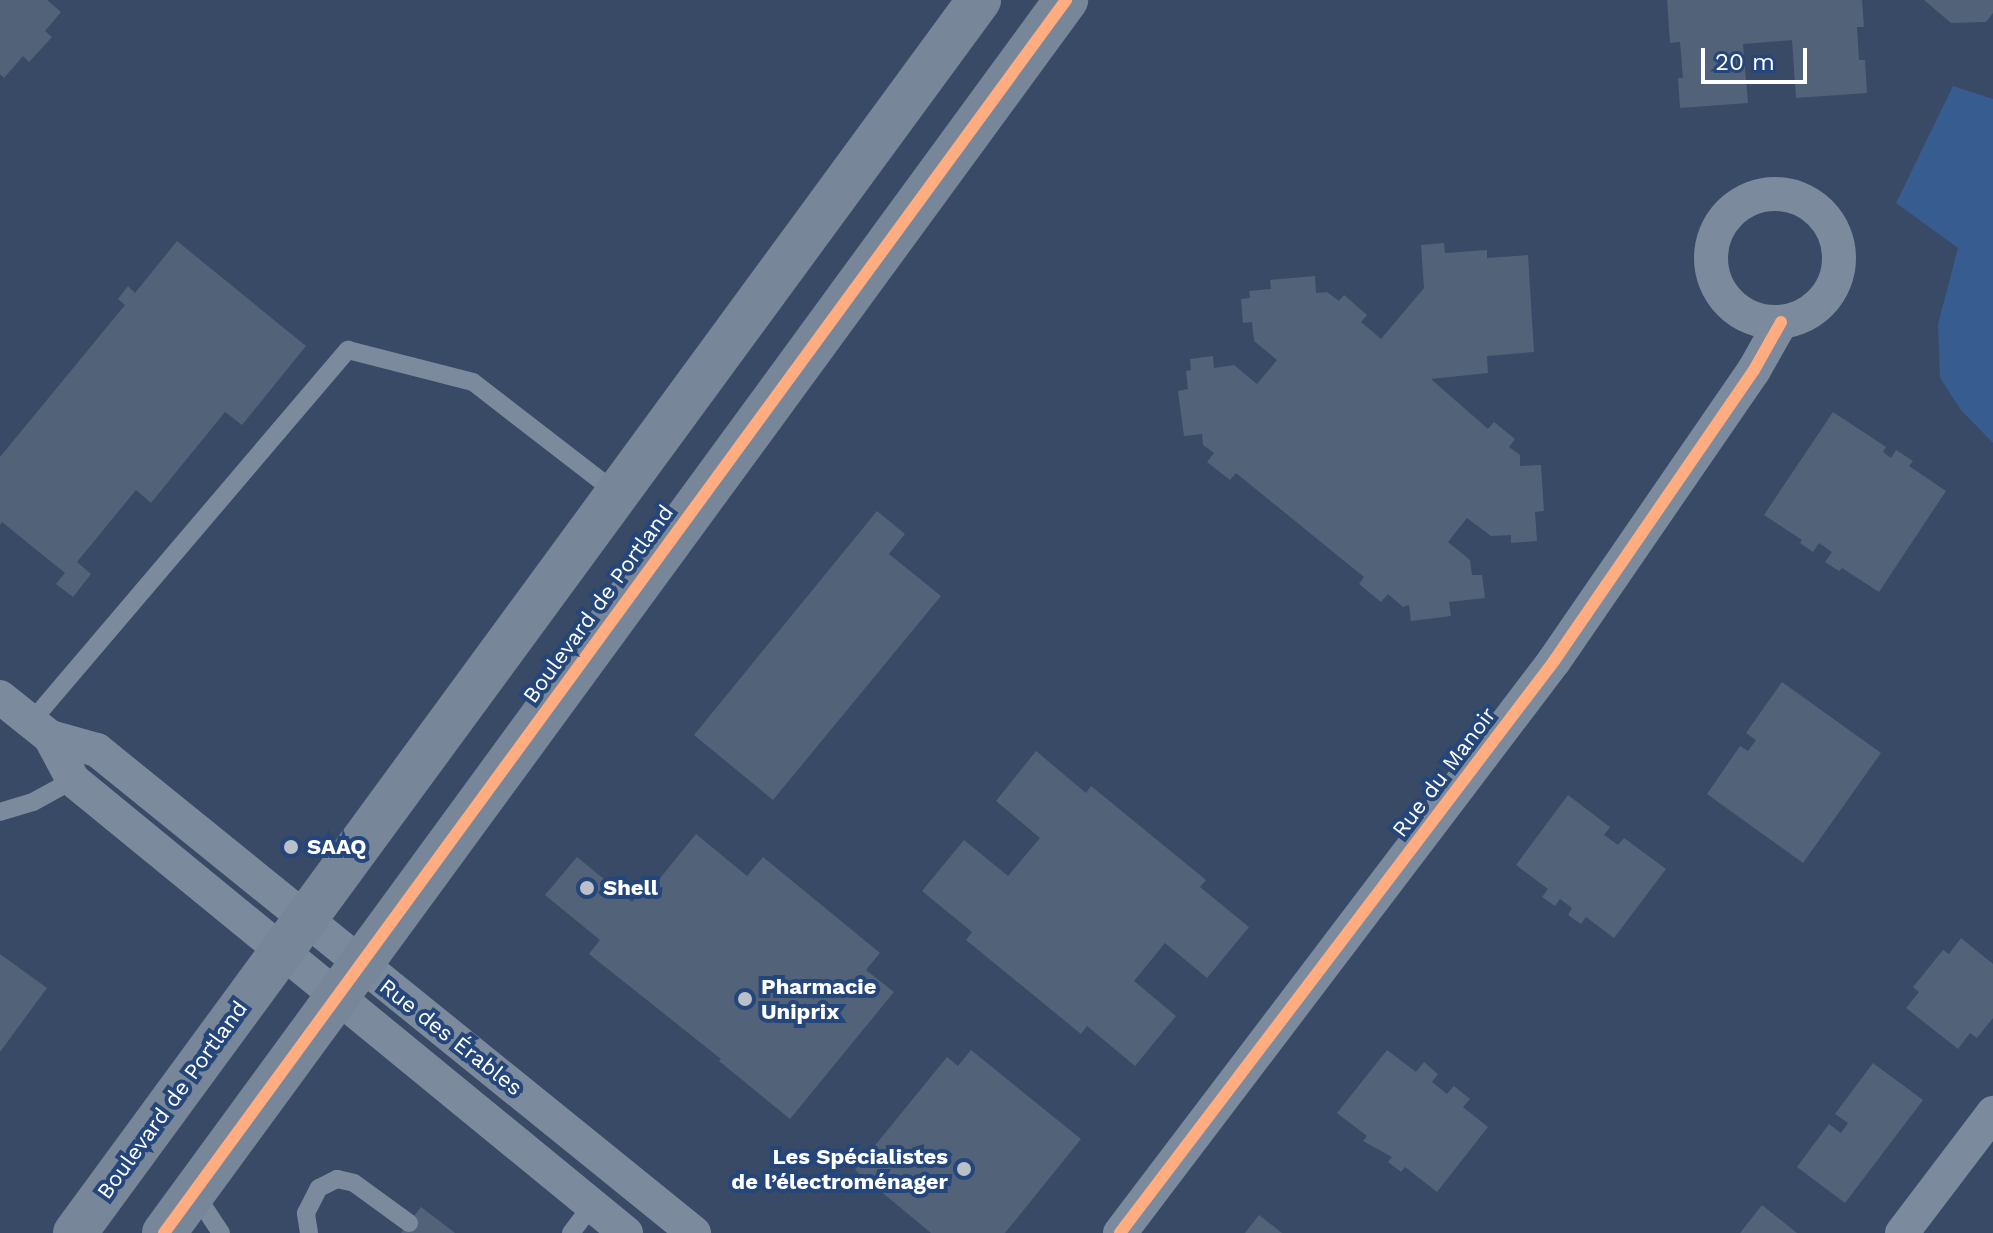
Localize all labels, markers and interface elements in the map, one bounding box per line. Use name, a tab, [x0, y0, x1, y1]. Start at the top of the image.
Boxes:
scale bar	[1705, 32, 1811, 82]
text: 20 m	[1715, 48, 1775, 76]
street label: Boulevard de Portland	[517, 500, 679, 708]
street label: Rue du Manoir	[1387, 702, 1501, 842]
place label: SAAQ	[307, 834, 367, 860]
marker: SAAQ	[282, 838, 300, 856]
place label: Shell	[603, 875, 658, 901]
marker: Shell	[578, 879, 596, 897]
street label: Rue des Érables	[374, 973, 528, 1101]
place label: Pharmacie Uniprix	[761, 973, 877, 1024]
marker: Pharmacie Uniprix	[736, 990, 754, 1008]
street label: Boulevard de Portland	[91, 996, 253, 1204]
place label: Les Spécialistes de l’électroménager	[731, 1143, 948, 1194]
marker: Les Spécialistes de l’électroménager	[955, 1160, 973, 1178]

